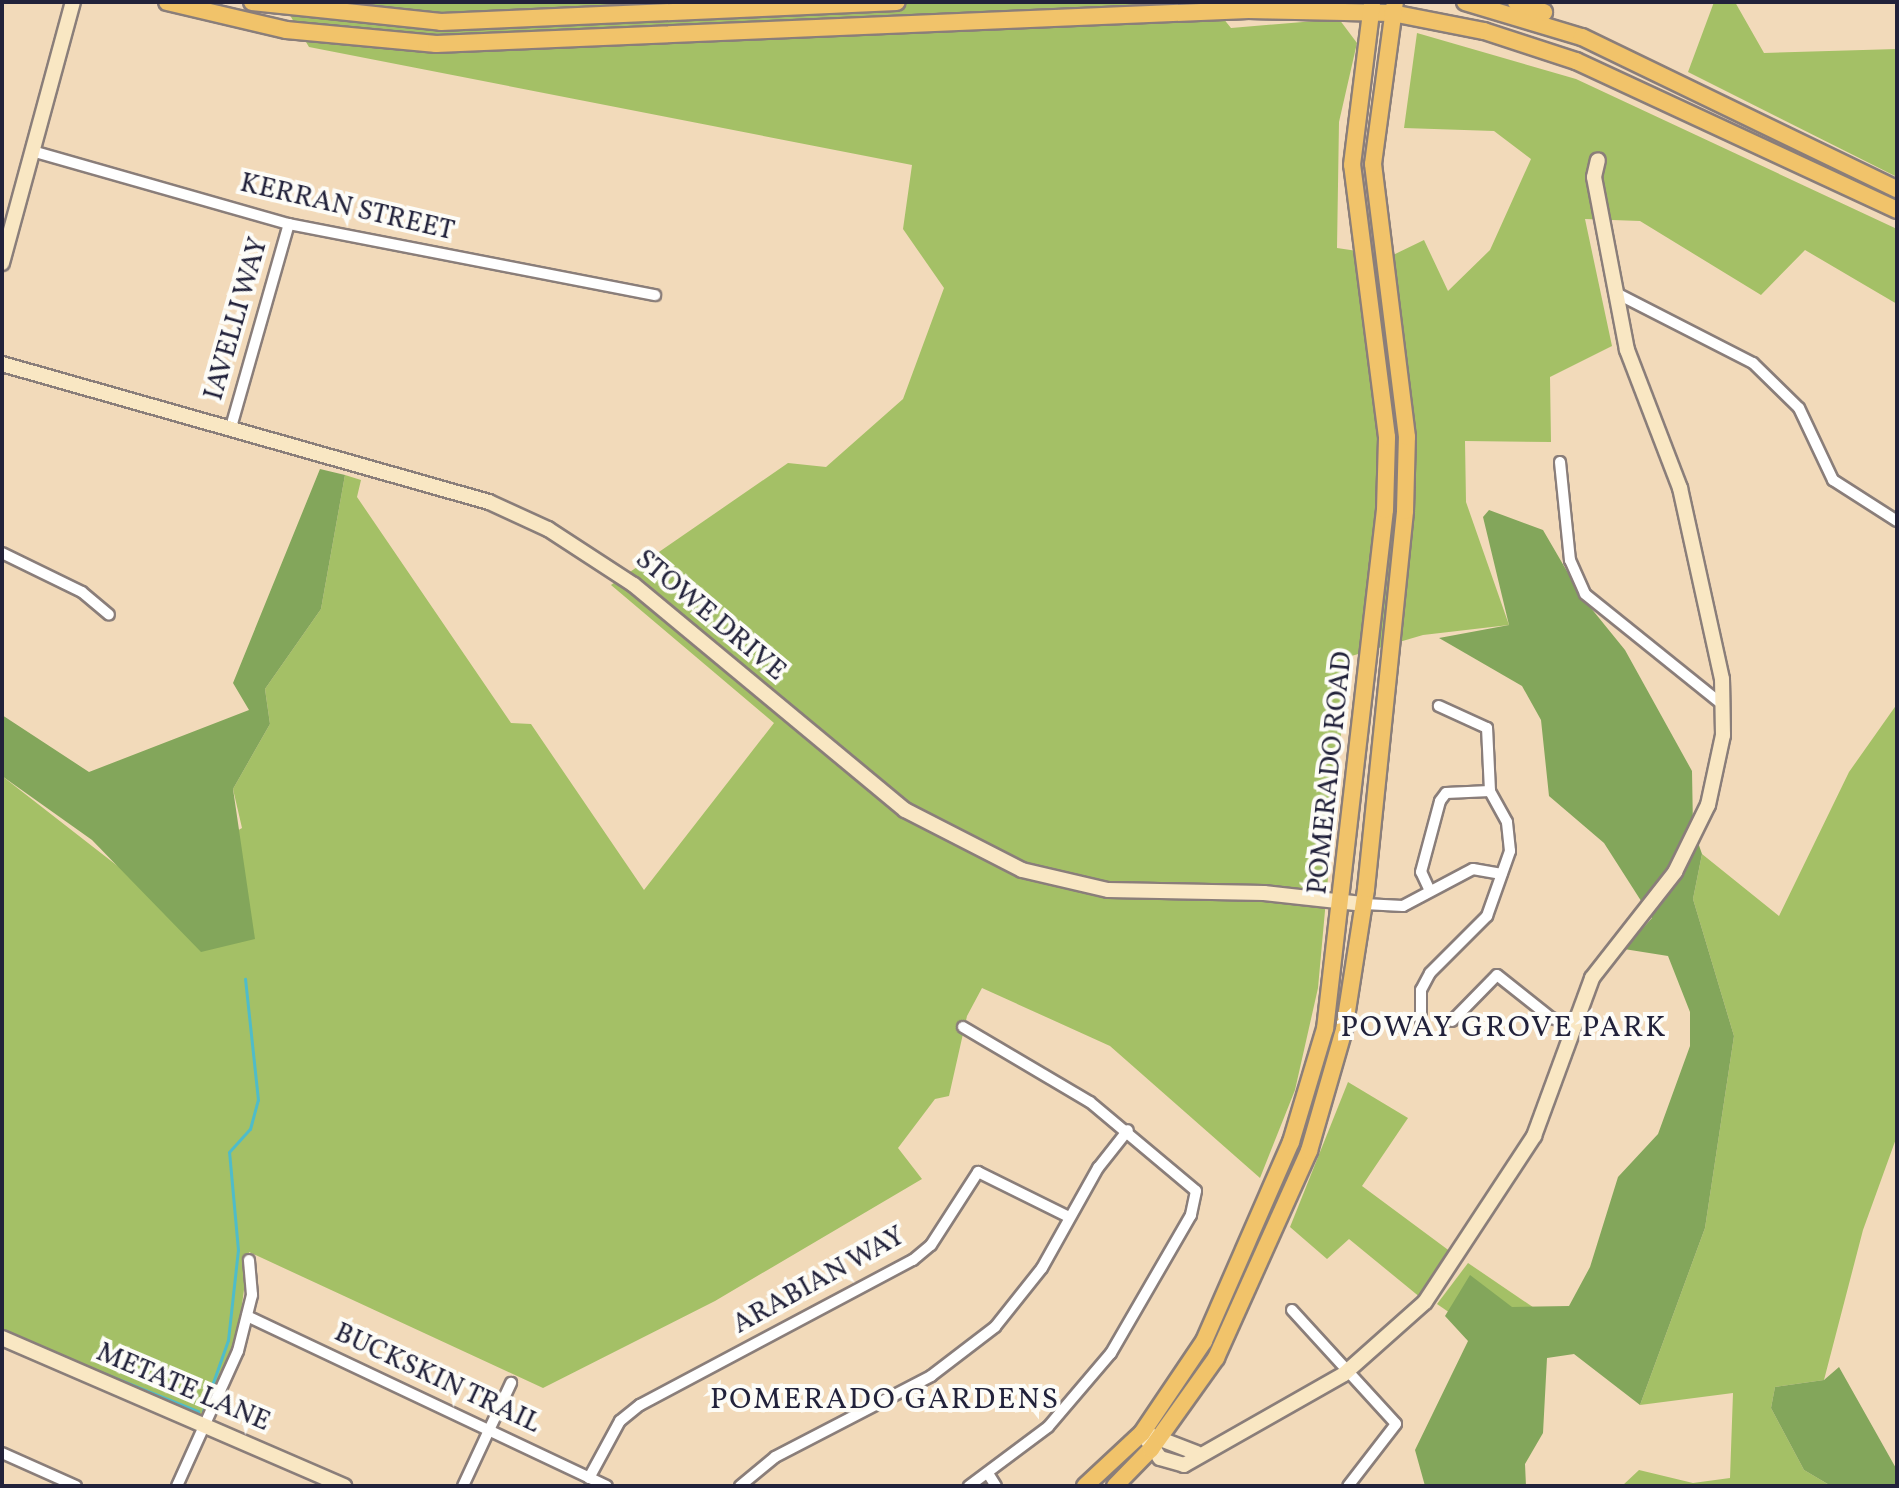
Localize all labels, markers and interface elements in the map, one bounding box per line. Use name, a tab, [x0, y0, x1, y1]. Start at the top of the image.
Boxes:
street label: KERRAN STREET	[237, 167, 457, 249]
street label: IAVELLI WAY	[198, 233, 276, 405]
street label: STOWE DRIVE	[628, 543, 792, 689]
street label: POMERADO ROAD	[1302, 650, 1360, 896]
district label: POWAY GROVE PARK	[1340, 1010, 1668, 1046]
street label: ARABIAN WAY	[727, 1220, 911, 1342]
street label: BUCKSKIN TRAIL	[328, 1316, 546, 1442]
street label: METATE LANE	[91, 1336, 275, 1440]
district label: POMERADO GARDENS	[710, 1382, 1060, 1418]

